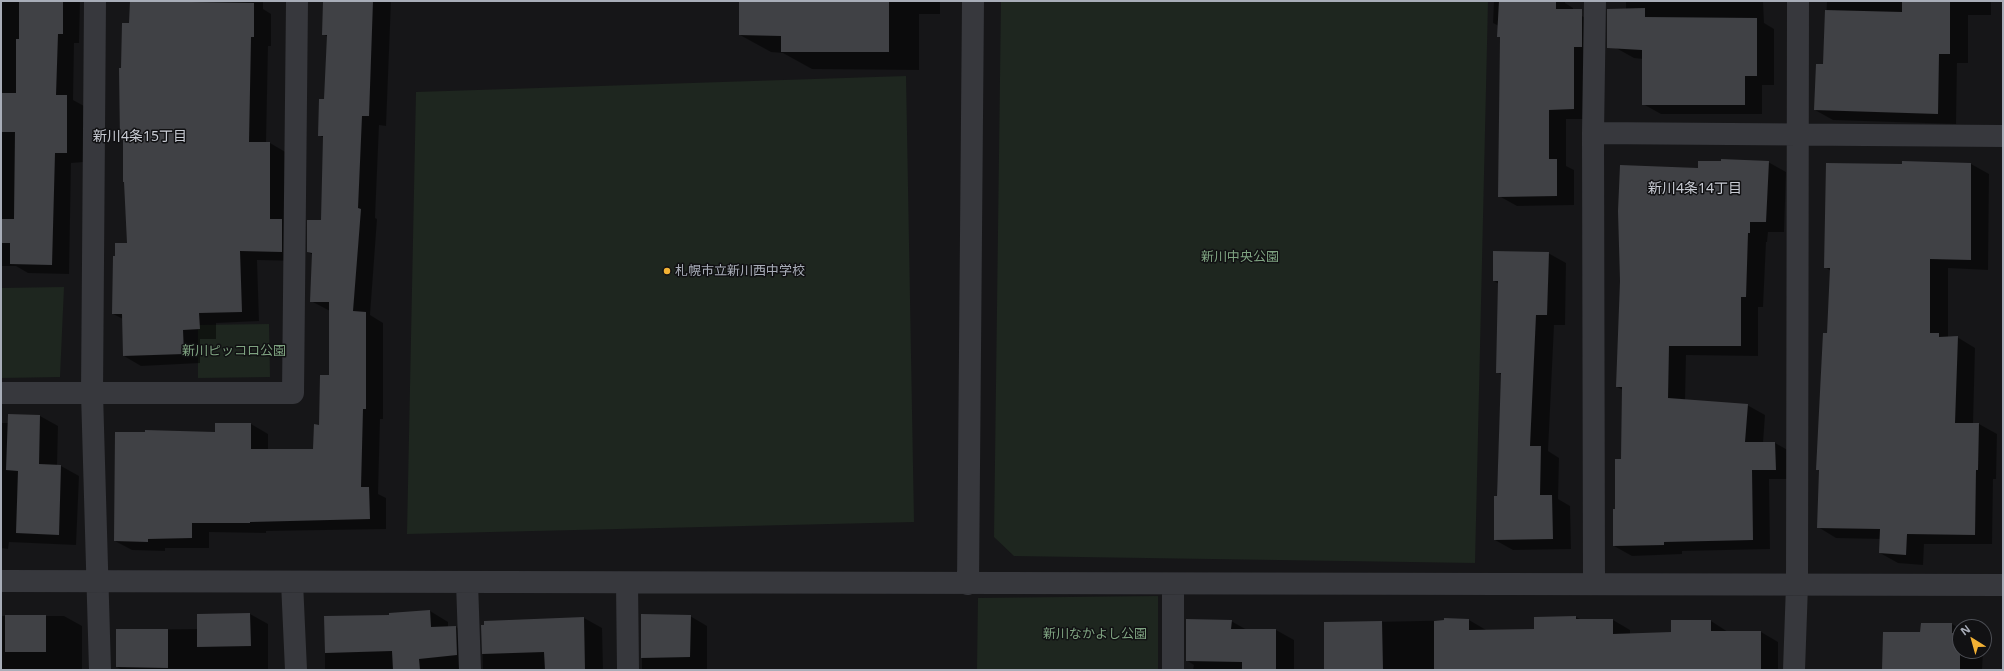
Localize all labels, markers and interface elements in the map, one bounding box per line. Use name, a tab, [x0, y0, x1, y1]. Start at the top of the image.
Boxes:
district label: 新川4条15丁目	[93, 129, 187, 145]
district label: 新川4条14丁目	[1648, 181, 1742, 197]
park label: 新川中央公園	[1201, 249, 1279, 265]
place label: 札幌市立新川西中学校	[675, 263, 805, 279]
marker: 札幌市立新川西中学校	[662, 266, 672, 276]
park label: 新川ピッコロ公園	[182, 343, 286, 359]
north arrow	[1952, 619, 1992, 659]
text: N	[1957, 621, 1973, 639]
park label: 新川なかよし公園	[1043, 626, 1147, 642]

